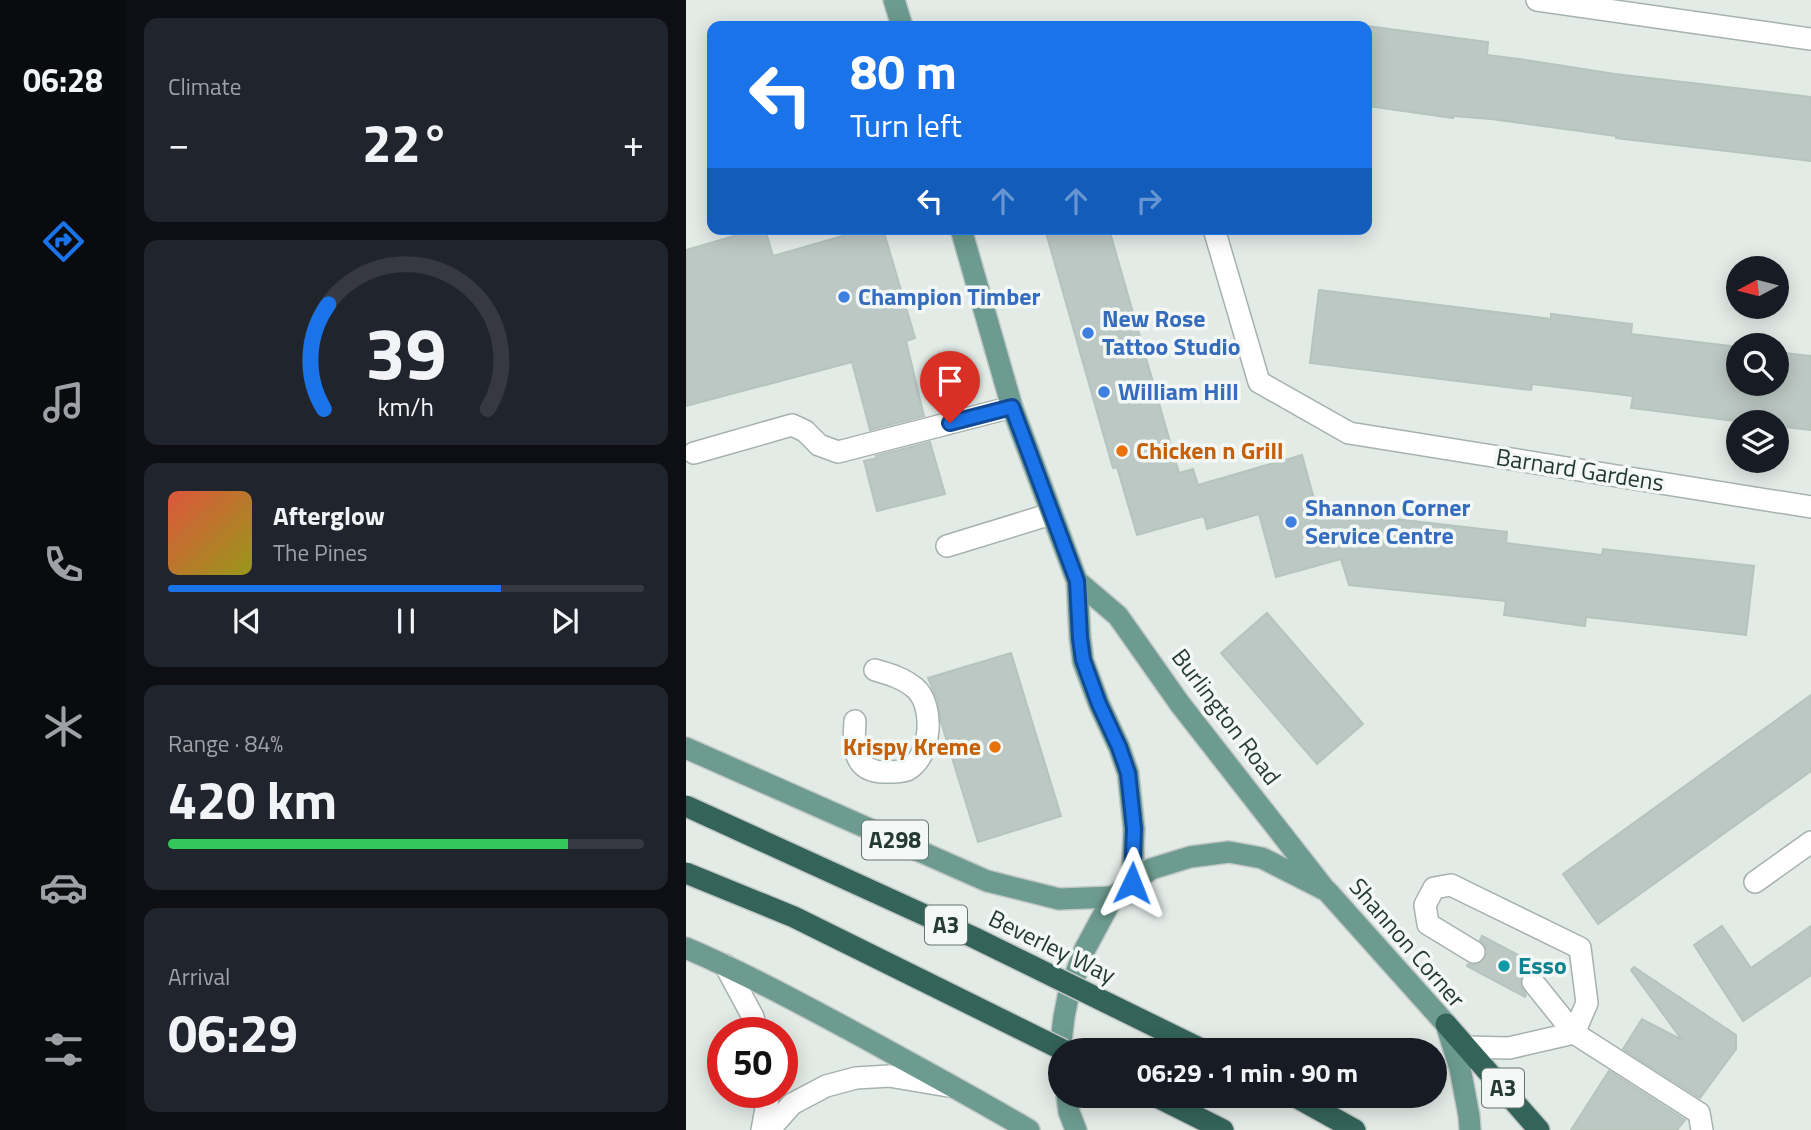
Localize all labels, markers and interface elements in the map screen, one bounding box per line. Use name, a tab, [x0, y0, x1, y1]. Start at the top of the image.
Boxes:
text: 80 m	[850, 33, 957, 108]
icon: left	[735, 49, 826, 140]
text: 06:28	[23, 56, 103, 104]
text: Climate	[168, 69, 241, 104]
text: Turn left	[850, 101, 962, 149]
text: 22°	[362, 103, 450, 182]
text: −	[168, 114, 189, 172]
text: +	[623, 114, 644, 172]
icon: left	[911, 182, 949, 220]
icon: ahead	[984, 182, 1022, 220]
icon: ahead	[1057, 182, 1095, 220]
icon: right	[1130, 182, 1168, 220]
icon: directions	[39, 217, 88, 266]
north arrow	[1726, 256, 1788, 318]
map controls	[1726, 256, 1789, 473]
place label: Champion Timber	[858, 278, 1041, 314]
marker: Champion Timber	[836, 289, 852, 305]
text: 39	[365, 297, 447, 407]
place label: New Rose Tattoo Studio	[1102, 300, 1241, 364]
marker: New Rose Tattoo Studio	[1080, 325, 1096, 341]
button: search	[1726, 333, 1789, 396]
pin	[920, 351, 980, 423]
icon: arrive	[931, 362, 969, 400]
place label: William Hill	[1118, 373, 1239, 409]
icon: music	[39, 378, 88, 427]
marker: William Hill	[1096, 384, 1112, 400]
text: km/h	[378, 387, 434, 425]
button: layers	[1726, 410, 1789, 473]
place label: Chicken n Grill	[1136, 432, 1283, 468]
street label: Barnard Gardens	[1494, 438, 1667, 500]
marker: Chicken n Grill	[1114, 443, 1130, 459]
place label: Shannon Corner Service Centre	[1305, 489, 1471, 553]
text: Afterglow	[273, 496, 385, 535]
marker: Shannon Corner Service Centre	[1283, 514, 1299, 530]
text: The Pines	[273, 535, 367, 570]
icon: phone	[39, 540, 88, 589]
icon: previous	[228, 602, 266, 640]
icon: pause	[387, 602, 425, 640]
icon: next	[546, 602, 584, 640]
street label: Burlington Road	[1163, 640, 1290, 792]
icon: climate	[39, 702, 88, 751]
text: Range · 84%	[168, 726, 283, 761]
place label: Krispy Kreme	[843, 728, 981, 764]
marker: Krispy Kreme	[987, 739, 1003, 755]
text: 420 km	[168, 760, 337, 839]
road number: A298	[862, 820, 928, 860]
position arrow	[1095, 846, 1169, 920]
icon: car	[39, 863, 88, 912]
street label: Shannon Corner	[1341, 870, 1474, 1015]
street label: Beverley Way	[983, 900, 1122, 993]
road number: A3	[925, 906, 967, 944]
place label: Esso	[1518, 947, 1567, 983]
marker: Esso	[1496, 958, 1512, 974]
text: Arrival	[168, 959, 230, 994]
text: 06:29	[168, 993, 298, 1072]
speed limit sign: 50	[707, 1017, 798, 1108]
icon: filters	[39, 1025, 88, 1074]
text: 06:29 · 1 min · 90 m	[1137, 1053, 1358, 1092]
road number: A3	[1482, 1068, 1524, 1107]

